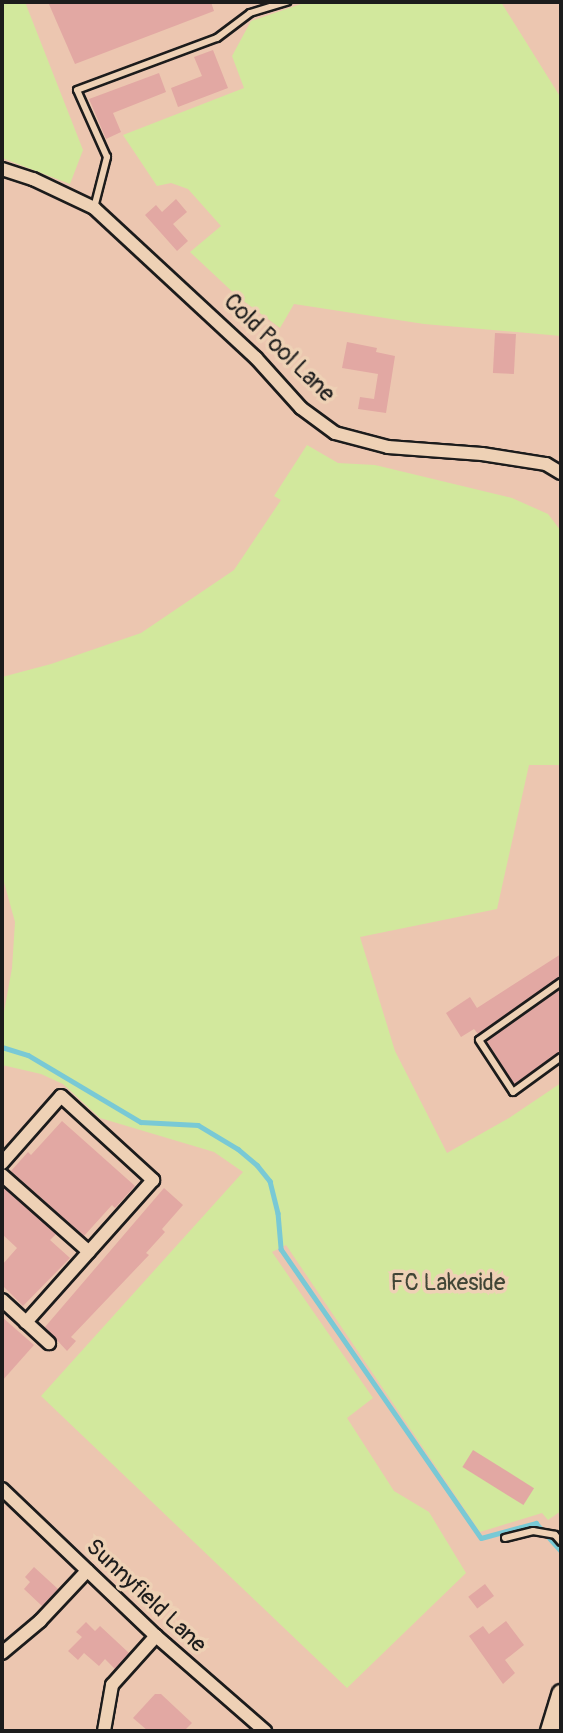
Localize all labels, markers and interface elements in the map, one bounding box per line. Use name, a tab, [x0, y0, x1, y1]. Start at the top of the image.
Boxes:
street label: Cold Pool Lane	[218, 288, 340, 408]
park label: FC Lakeside	[391, 1269, 505, 1297]
street label: Sunnyfield Lane	[80, 1533, 212, 1659]

